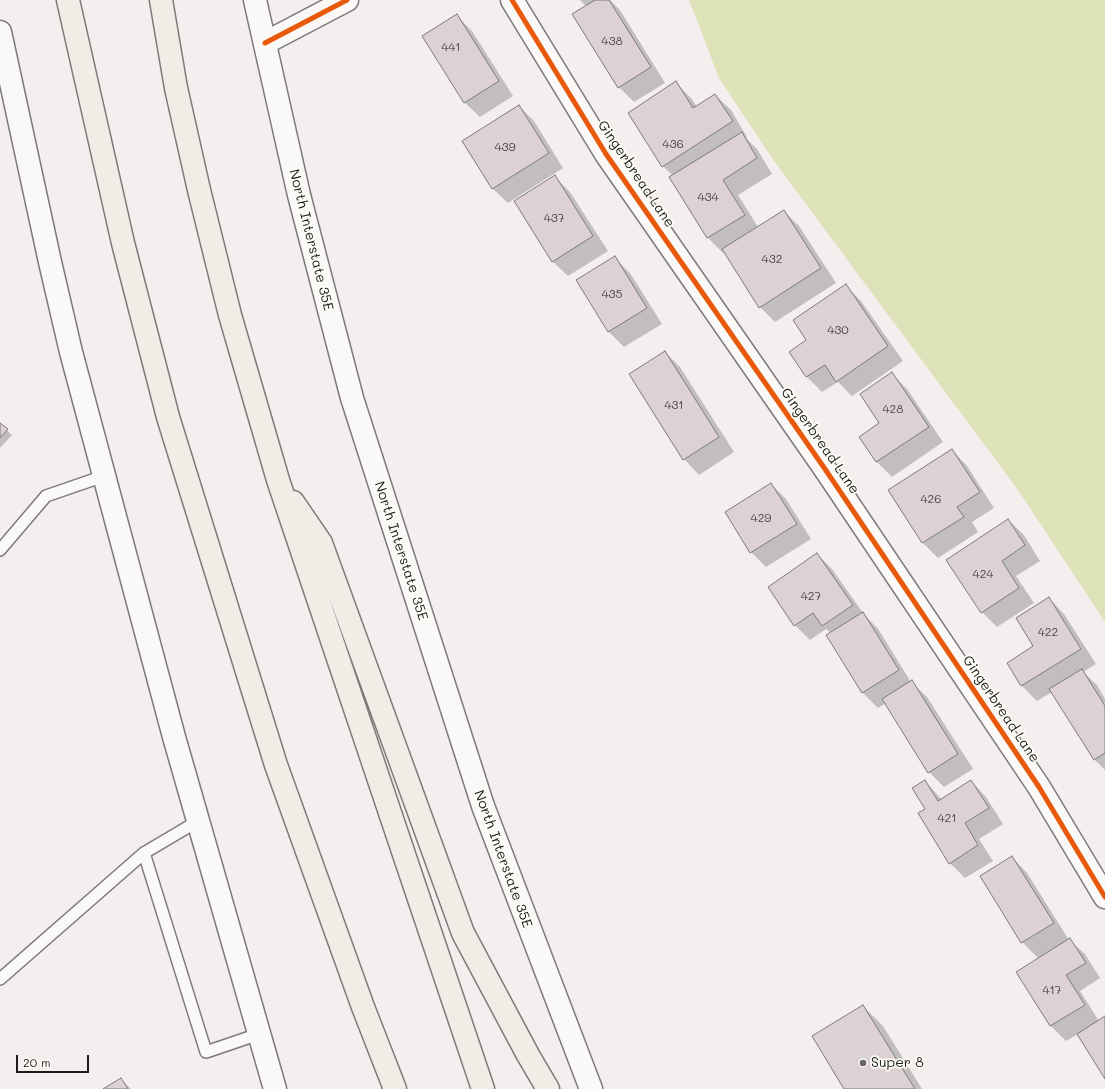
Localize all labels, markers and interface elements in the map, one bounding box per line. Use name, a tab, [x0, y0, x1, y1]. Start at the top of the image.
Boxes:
house number: 438	[601, 34, 623, 48]
house number: 441	[441, 40, 461, 54]
street label: Gingerbread Lane	[594, 117, 678, 231]
house number: 436	[662, 137, 684, 151]
house number: 439	[494, 140, 516, 154]
street label: North Interstate 35E	[285, 167, 337, 313]
house number: 434	[697, 190, 719, 204]
house number: 437	[544, 211, 564, 225]
house number: 432	[762, 252, 782, 266]
house number: 435	[601, 287, 623, 301]
house number: 430	[827, 323, 849, 337]
street label: Gingerbread Lane	[777, 385, 863, 497]
house number: 431	[664, 398, 684, 412]
house number: 428	[883, 402, 903, 416]
street label: North Interstate 35E	[371, 479, 431, 623]
house number: 426	[921, 492, 941, 506]
house number: 429	[751, 511, 771, 525]
house number: 424	[973, 567, 993, 581]
house number: 427	[801, 589, 821, 603]
house number: 422	[1038, 625, 1058, 639]
street label: Gingerbread Lane	[959, 652, 1043, 766]
street label: North Interstate 35E	[470, 788, 536, 930]
house number: 421	[937, 811, 957, 825]
house number: 417	[1042, 983, 1062, 997]
scale bar	[18, 1047, 91, 1073]
text: 20 m	[23, 1054, 51, 1070]
place label: Super 8	[871, 1055, 924, 1071]
marker: Super 8	[858, 1058, 868, 1068]

